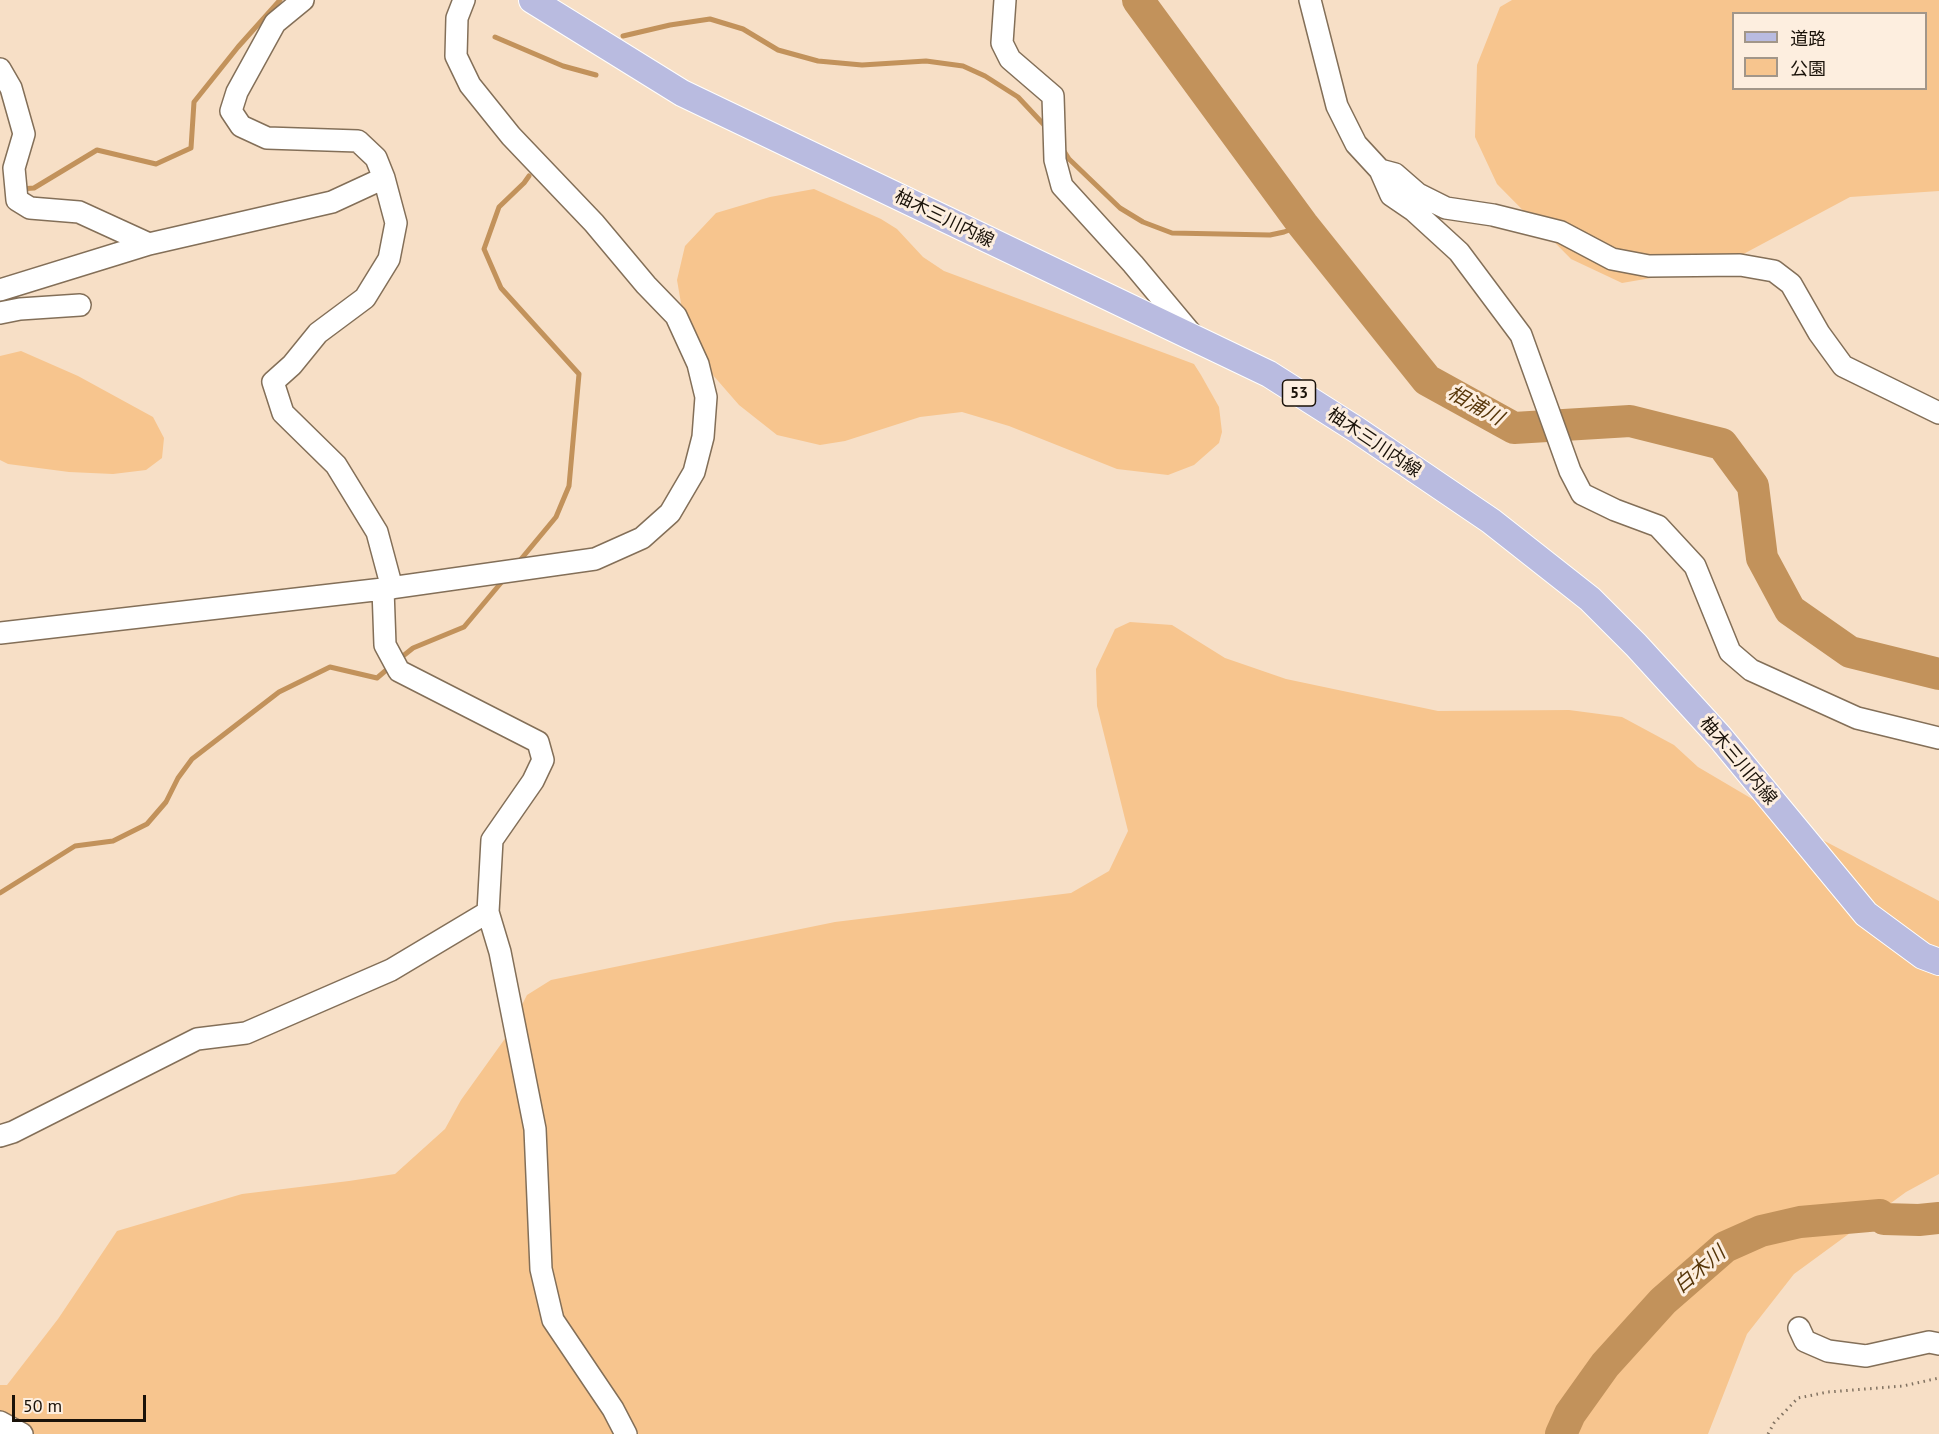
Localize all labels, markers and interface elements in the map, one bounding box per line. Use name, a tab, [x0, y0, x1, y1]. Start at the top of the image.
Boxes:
legend	[1732, 12, 1927, 90]
text: 道路	[1790, 27, 1826, 50]
text: 公園	[1790, 57, 1826, 80]
street label: 柚木三川内線	[891, 186, 997, 252]
road number: 53	[1282, 380, 1316, 406]
water label: 相浦川	[1443, 381, 1507, 431]
street label: 柚木三川内線	[1323, 404, 1425, 482]
street label: 柚木三川内線	[1695, 713, 1781, 809]
water label: 白木川	[1669, 1242, 1731, 1298]
scale bar	[15, 1383, 148, 1421]
text: 50 m	[23, 1394, 62, 1417]

